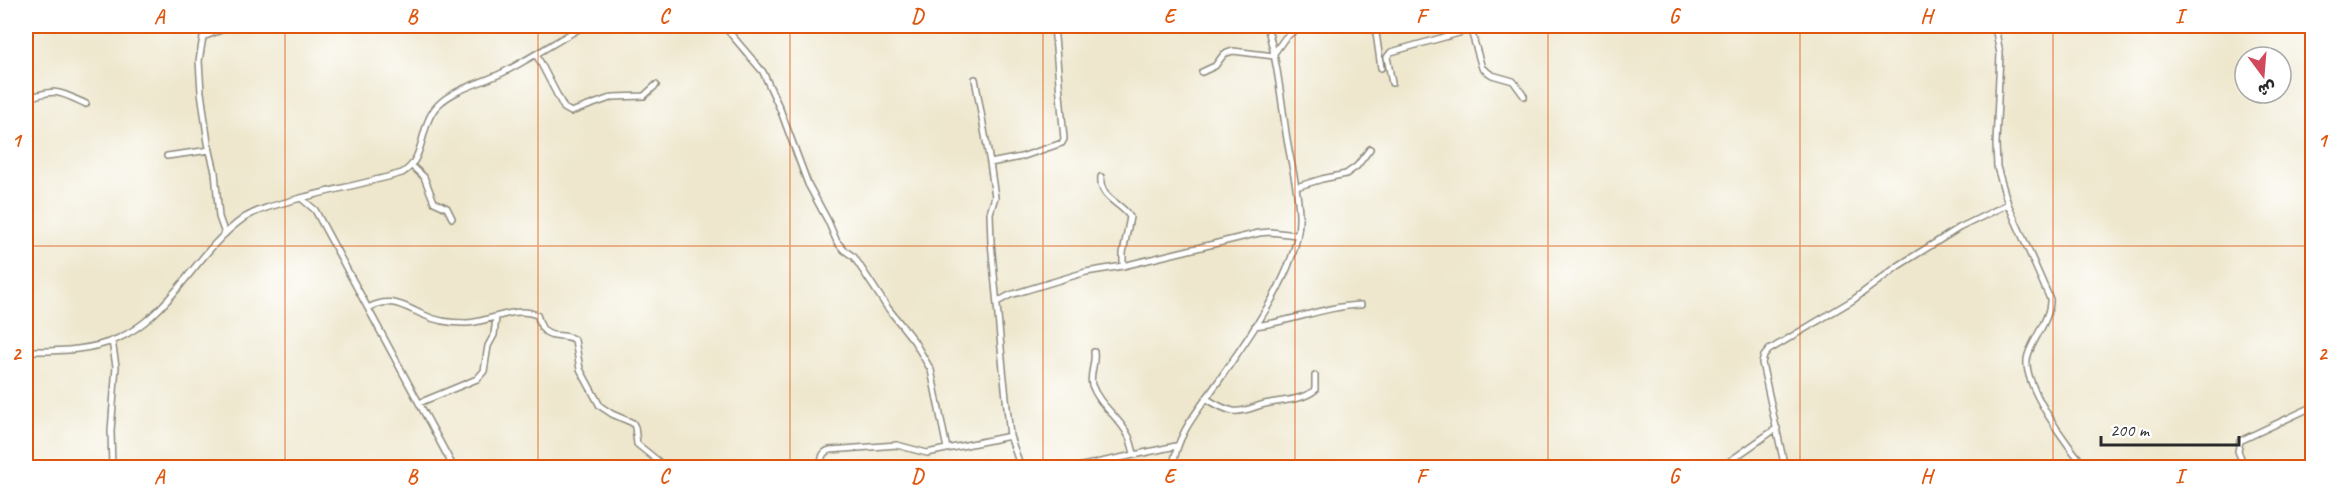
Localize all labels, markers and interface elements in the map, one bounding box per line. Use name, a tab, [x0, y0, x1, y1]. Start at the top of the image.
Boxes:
text: A	[154, 4, 166, 29]
text: B	[407, 4, 419, 29]
text: C	[659, 4, 671, 29]
text: D	[911, 4, 925, 29]
text: E	[1164, 4, 1178, 29]
text: F	[1416, 4, 1430, 29]
text: G	[1669, 4, 1682, 29]
text: H	[1920, 4, 1935, 29]
text: I	[2175, 4, 2188, 29]
north arrow	[2233, 45, 2293, 105]
text: ش	[2256, 76, 2278, 100]
text: 1	[12, 128, 23, 153]
text: 1	[2318, 128, 2329, 153]
text: 2	[12, 341, 23, 366]
text: 2	[2318, 341, 2329, 366]
scale bar	[2101, 409, 2239, 447]
text: 200 m	[2110, 419, 2151, 441]
text: A	[154, 464, 166, 489]
text: B	[407, 464, 419, 489]
text: C	[659, 464, 671, 489]
text: D	[911, 464, 925, 489]
text: E	[1164, 464, 1178, 489]
text: F	[1416, 464, 1430, 489]
text: G	[1669, 464, 1682, 489]
text: H	[1920, 464, 1935, 489]
text: I	[2175, 464, 2188, 489]

